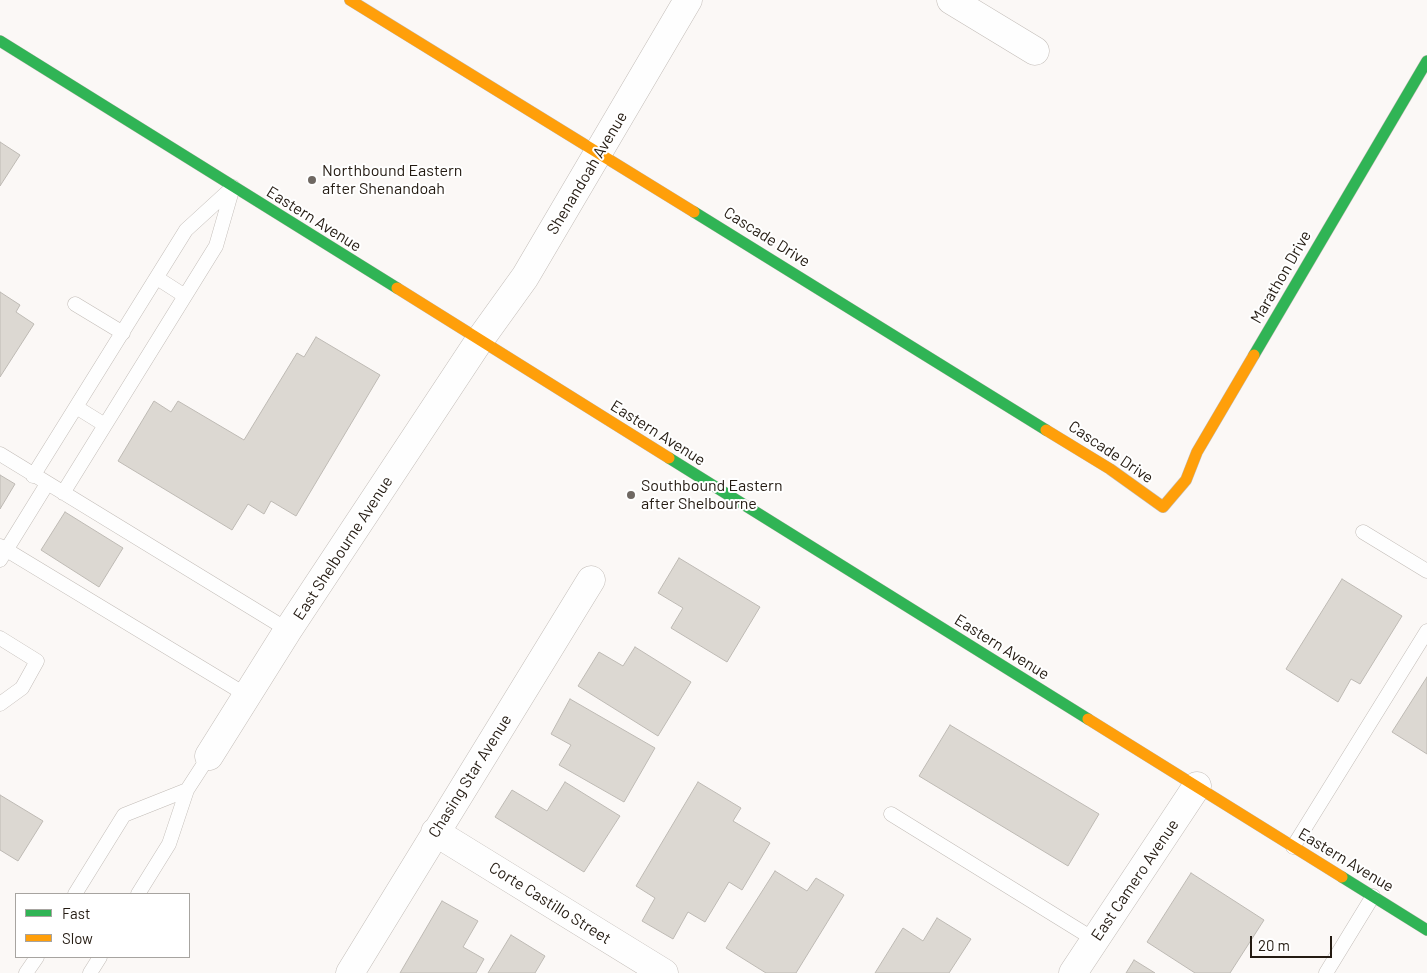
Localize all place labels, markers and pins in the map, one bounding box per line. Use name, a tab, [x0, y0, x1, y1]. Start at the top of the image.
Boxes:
place label: Northbound Eastern after Shenandoah	[322, 161, 462, 199]
marker: Northbound Eastern after Shenandoah	[306, 174, 318, 186]
place label: Southbound Eastern after Shelbourne	[641, 476, 783, 514]
marker: Southbound Eastern after Shelbourne	[625, 489, 637, 501]

